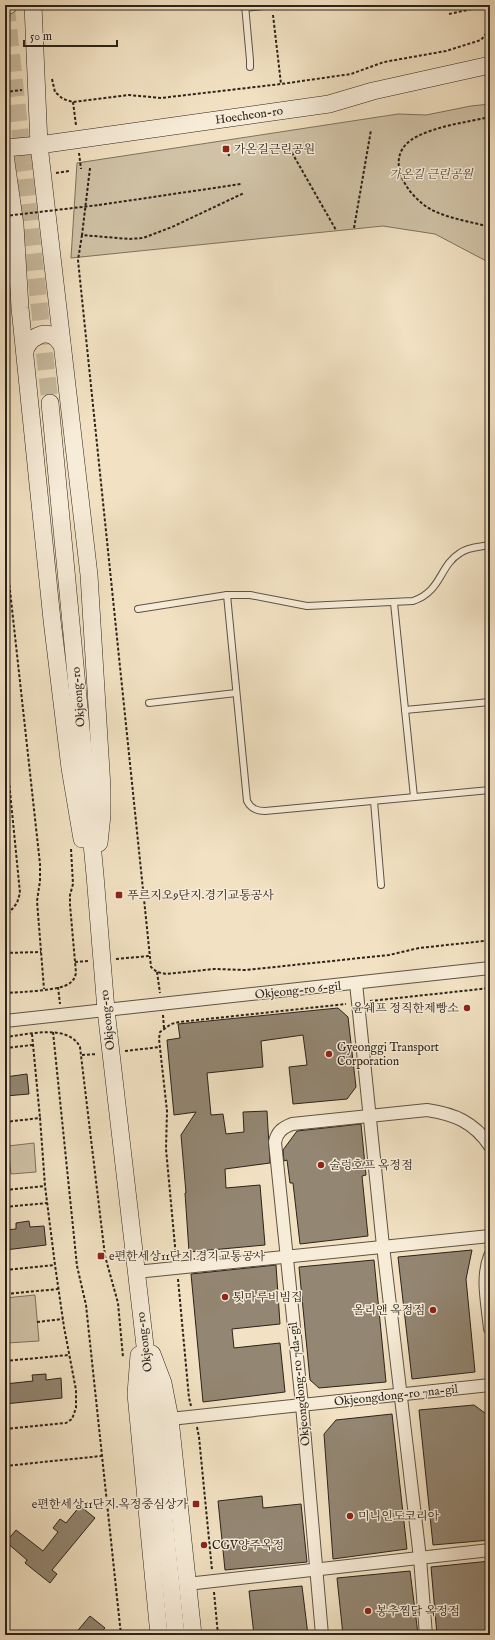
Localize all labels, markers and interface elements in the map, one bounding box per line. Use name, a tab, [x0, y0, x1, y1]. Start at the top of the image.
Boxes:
scale bar	[24, 22, 117, 48]
text: 50 m	[30, 29, 52, 44]
street label: Hoecheon-ro	[214, 103, 284, 128]
place label: 가온길근린공원	[234, 142, 315, 157]
marker: 가온길근린공원	[221, 144, 231, 154]
park label: 가온길 근린공원	[389, 167, 474, 182]
street label: Okjeong-ro	[68, 666, 89, 728]
place label: 푸르지오9단지.경기교통공사	[127, 888, 274, 903]
marker: 푸르지오9단지.경기교통공사	[114, 890, 124, 900]
street label: Okjeong-ro 6-gil	[254, 978, 343, 1002]
street label: Okjeong-ro	[97, 989, 118, 1051]
place label: 윤쉐프 정직한제빵소	[352, 1001, 459, 1016]
marker: 윤쉐프 정직한제빵소	[462, 1003, 472, 1013]
place label: Gyeonggi Transport Corporation	[337, 1040, 439, 1070]
marker: Gyeonggi Transport Corporation	[324, 1049, 334, 1059]
place label: 술렁호프 옥정점	[329, 1158, 413, 1173]
marker: 술렁호프 옥정점	[316, 1160, 326, 1170]
place label: e편한세상11단지.경기교통공사	[109, 1249, 266, 1264]
marker: e편한세상11단지.경기교통공사	[96, 1251, 106, 1261]
place label: 툇마루비빔집	[233, 1290, 303, 1305]
marker: 툇마루비빔집	[220, 1292, 230, 1302]
place label: 올리앤 옥정점	[353, 1303, 425, 1318]
marker: 올리앤 옥정점	[428, 1305, 438, 1315]
street label: Okjeong-ro	[133, 1310, 156, 1373]
street label: Okjeongdong-ro 7da-gil	[285, 1321, 313, 1447]
street label: Okjeongdong-ro 7na-gil	[333, 1381, 459, 1409]
place label: e편한세상11단지.옥정중심상가	[32, 1497, 188, 1512]
marker: e편한세상11단지.옥정중심상가	[191, 1499, 201, 1509]
place label: 미니인도코리아	[358, 1509, 440, 1524]
marker: 미니인도코리아	[345, 1511, 355, 1521]
place label: CGV양주옥정	[212, 1538, 284, 1553]
marker: CGV양주옥정	[199, 1540, 209, 1550]
place label: 봉추찜닭 옥정점	[376, 1604, 460, 1619]
marker: 봉추찜닭 옥정점	[363, 1606, 373, 1616]

